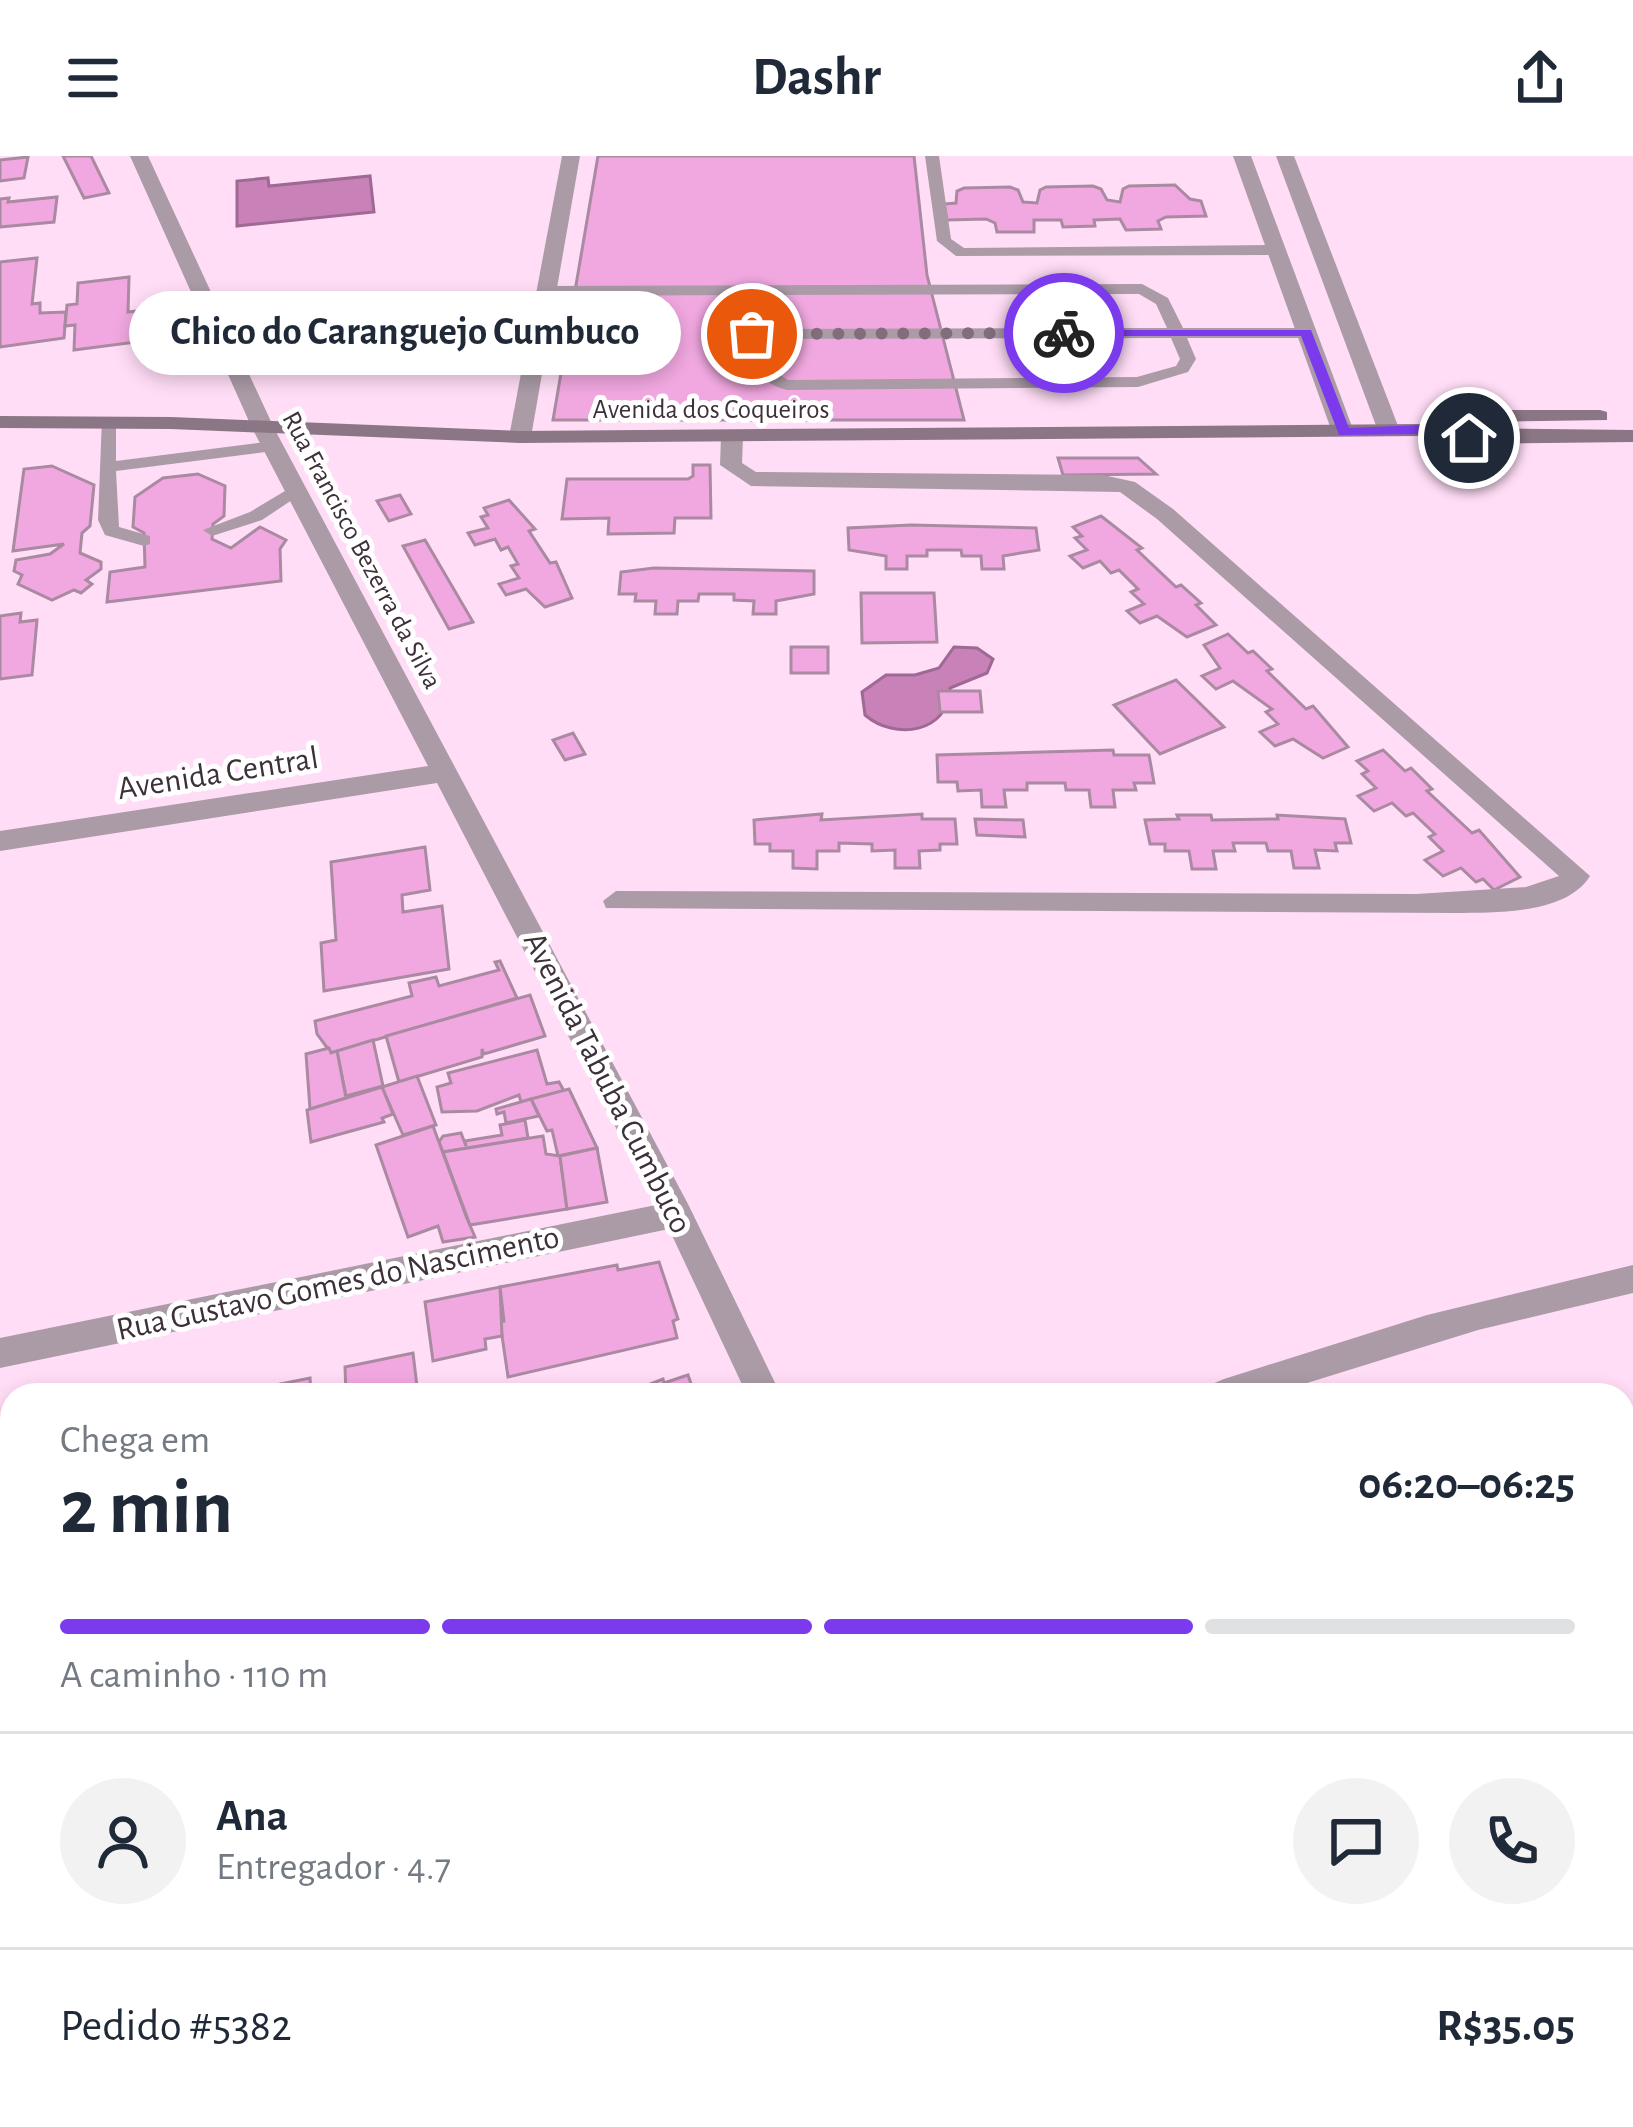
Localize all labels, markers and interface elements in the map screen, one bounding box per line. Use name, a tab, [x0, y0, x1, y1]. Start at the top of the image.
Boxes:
icon: menu	[60, 45, 126, 111]
icon: share	[1507, 45, 1573, 111]
text: Dashr	[752, 51, 881, 105]
courier	[1004, 273, 1124, 393]
pin	[701, 283, 803, 385]
callout: Chico do Caranguejo Cumbuco	[128, 292, 680, 376]
icon: bike	[1031, 300, 1097, 366]
icon: bag	[719, 301, 785, 367]
text: Chico do Caranguejo Cumbuco	[170, 313, 640, 352]
pin	[1418, 387, 1520, 489]
street label: Avenida dos Coqueiros	[593, 396, 829, 423]
icon: home	[1436, 405, 1502, 471]
street label: Rua Francisco Bezerra da Silva	[277, 407, 447, 693]
street label: Avenida Central	[115, 742, 321, 806]
street label: Avenida Tabuba Cumbuco	[517, 927, 697, 1239]
street label: Rua Gustavo Gomes do Nascimento	[114, 1221, 562, 1347]
text: Chega em	[60, 1421, 210, 1460]
text: 06:20–06:25	[1358, 1462, 1575, 1507]
text: 2 min	[60, 1470, 233, 1548]
text: A caminho · 110 m	[60, 1656, 328, 1695]
button: person	[60, 1778, 186, 1904]
button: chat	[1293, 1778, 1419, 1904]
button: phone	[1449, 1778, 1575, 1904]
text: Ana	[216, 1794, 288, 1839]
text: Entregador · 4.7	[216, 1848, 451, 1887]
text: Pedido #5382	[60, 2004, 292, 2049]
text: R$35.05	[1436, 2004, 1575, 2049]

